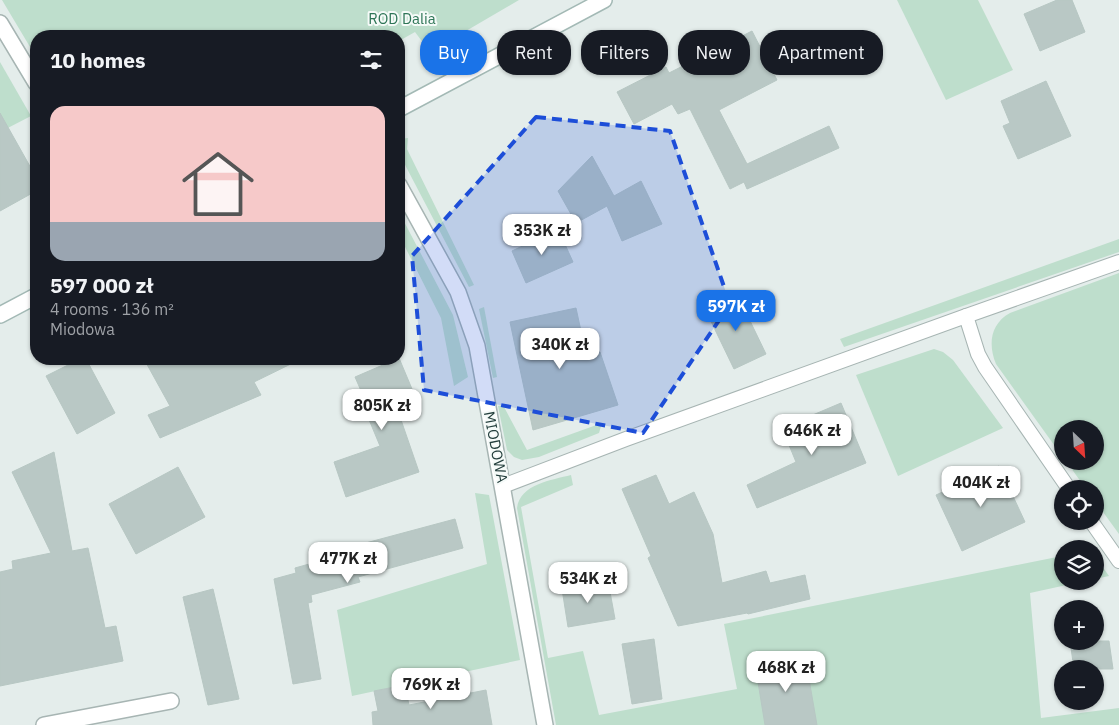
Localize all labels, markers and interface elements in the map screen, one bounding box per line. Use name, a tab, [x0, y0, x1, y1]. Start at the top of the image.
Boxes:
park label: ROD Dalia	[368, 9, 436, 28]
chip: Buy	[420, 30, 487, 75]
chip: Rent	[497, 30, 571, 75]
chip: Filters	[581, 30, 668, 75]
chip: New	[678, 30, 750, 75]
chip: Apartment	[760, 30, 883, 75]
text: 10 homes	[50, 46, 146, 74]
icon: filters	[357, 46, 385, 74]
icon: home	[173, 139, 263, 229]
pin: 353K zł	[496, 214, 588, 256]
text: 353K zł	[513, 220, 571, 240]
text: 597 000 zł	[50, 271, 153, 299]
pin: 597K zł	[690, 290, 782, 332]
text: 597K zł	[707, 296, 765, 316]
text: 4 rooms · 136 m²	[50, 299, 174, 319]
text: Miodowa	[50, 319, 115, 339]
pin: 340K zł	[514, 328, 606, 370]
text: 340K zł	[531, 334, 589, 354]
pin: 805K zł	[336, 388, 428, 431]
text: 805K zł	[353, 395, 411, 415]
street label: MIODOWA	[480, 410, 512, 485]
pin: 646K zł	[766, 414, 858, 456]
text: 646K zł	[783, 420, 841, 440]
north arrow	[1054, 420, 1104, 470]
map controls	[1054, 420, 1104, 710]
pin: 404K zł	[935, 466, 1027, 508]
text: 404K zł	[952, 472, 1010, 492]
button: locate	[1054, 480, 1104, 530]
button: layers	[1054, 540, 1104, 590]
pin: 477K zł	[302, 542, 394, 584]
text: 477K zł	[319, 548, 377, 568]
pin: 534K zł	[542, 562, 634, 604]
text: 534K zł	[559, 568, 617, 588]
button: +	[1054, 600, 1104, 650]
pin: 468K zł	[740, 650, 832, 693]
text: 468K zł	[757, 657, 815, 677]
button: −	[1054, 660, 1104, 710]
pin: 769K zł	[385, 668, 477, 710]
text: 769K zł	[402, 674, 460, 694]

